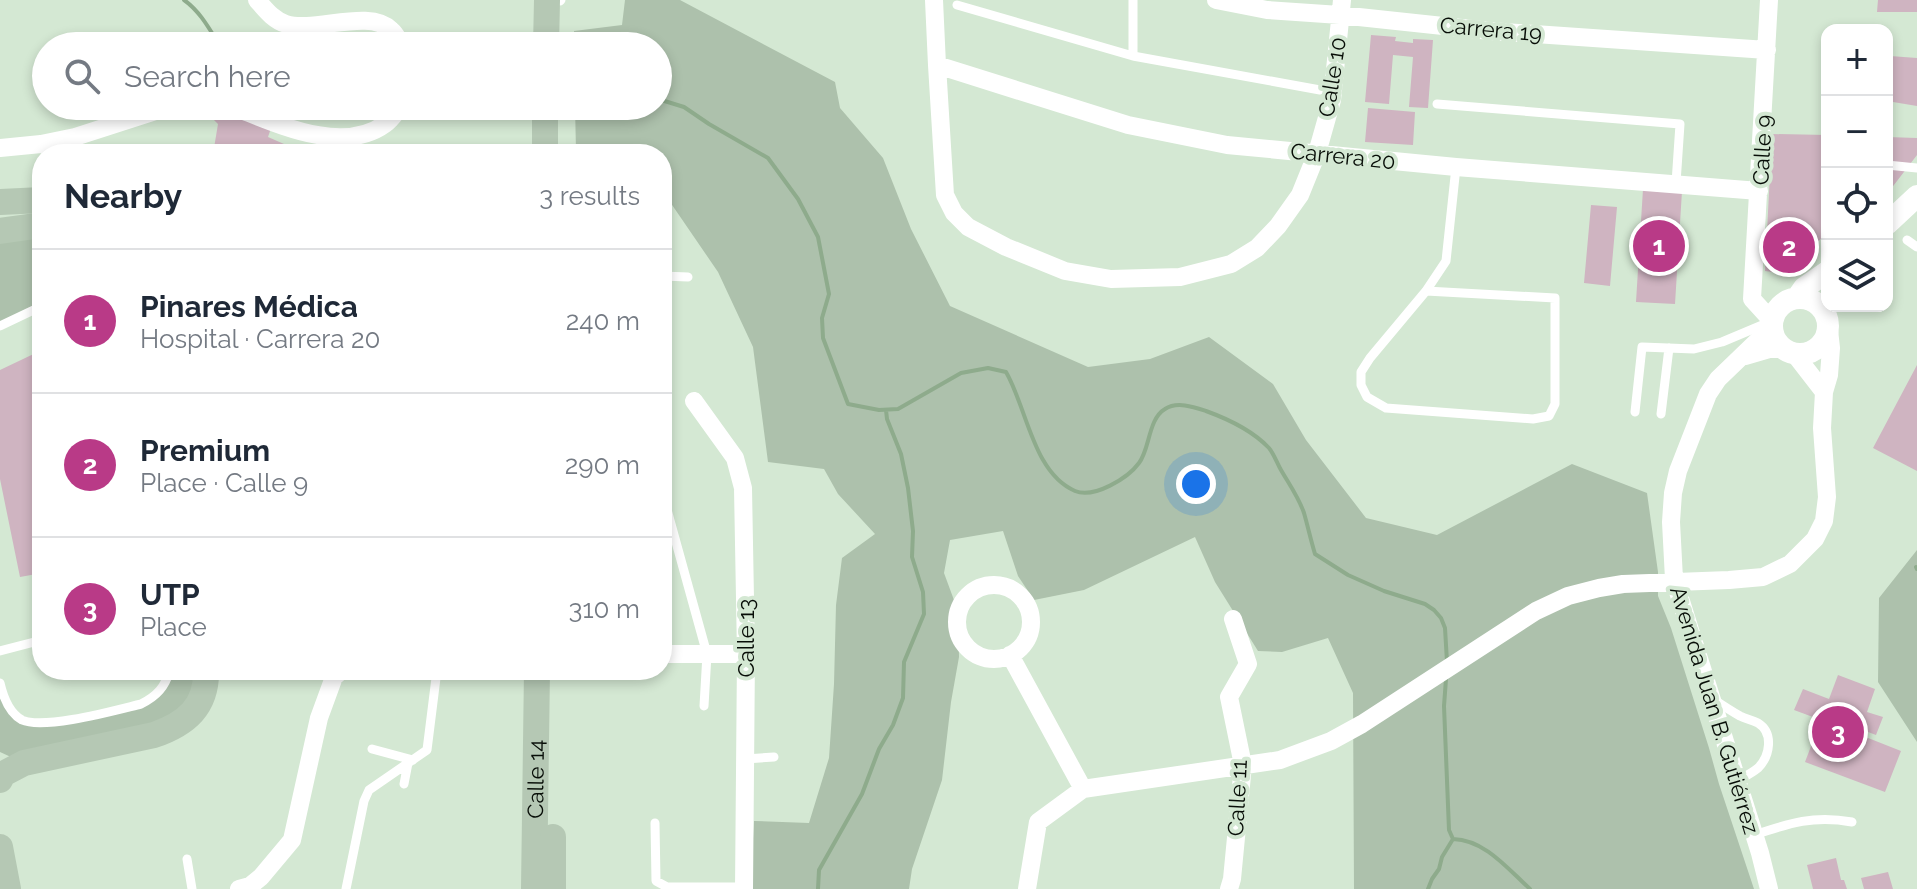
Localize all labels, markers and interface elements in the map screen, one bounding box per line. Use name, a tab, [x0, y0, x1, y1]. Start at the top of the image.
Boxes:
street label: Carrera 19	[1439, 12, 1543, 46]
map controls	[1821, 24, 1893, 312]
button: +	[1821, 24, 1893, 96]
search box	[32, 32, 672, 120]
street label: Calle 10	[1313, 35, 1351, 119]
icon: search	[60, 54, 104, 98]
text: Search here	[124, 59, 291, 94]
button: −	[1821, 96, 1893, 168]
street label: Calle 9	[1747, 114, 1777, 186]
street label: Carrera 20	[1289, 138, 1397, 174]
button: locate	[1821, 168, 1893, 240]
text: Nearby	[64, 176, 182, 216]
text: 3 results	[539, 181, 640, 211]
pin: 1	[1633, 216, 1685, 276]
pin: 2	[1763, 217, 1815, 277]
button: layers	[1821, 240, 1893, 312]
text: Pinares Médica	[140, 289, 358, 324]
text: 1	[84, 306, 96, 336]
text: 240 m	[566, 306, 640, 336]
text: Hospital · Carrera 20	[140, 324, 380, 354]
text: Premium	[140, 433, 270, 468]
text: 2	[83, 450, 97, 480]
text: 290 m	[565, 450, 640, 480]
your location	[1176, 464, 1216, 504]
text: Place · Calle 9	[140, 468, 308, 498]
text: UTP	[140, 577, 200, 612]
street label: Avenida Juan B. Gutiérrez	[1665, 583, 1765, 837]
text: 3	[83, 594, 97, 624]
text: 310 m	[569, 594, 640, 624]
street label: Calle 13	[733, 599, 759, 677]
text: Place	[140, 612, 207, 642]
pin: 3	[1812, 702, 1864, 762]
street label: Calle 14	[522, 739, 549, 819]
street label: Calle 11	[1222, 759, 1252, 837]

